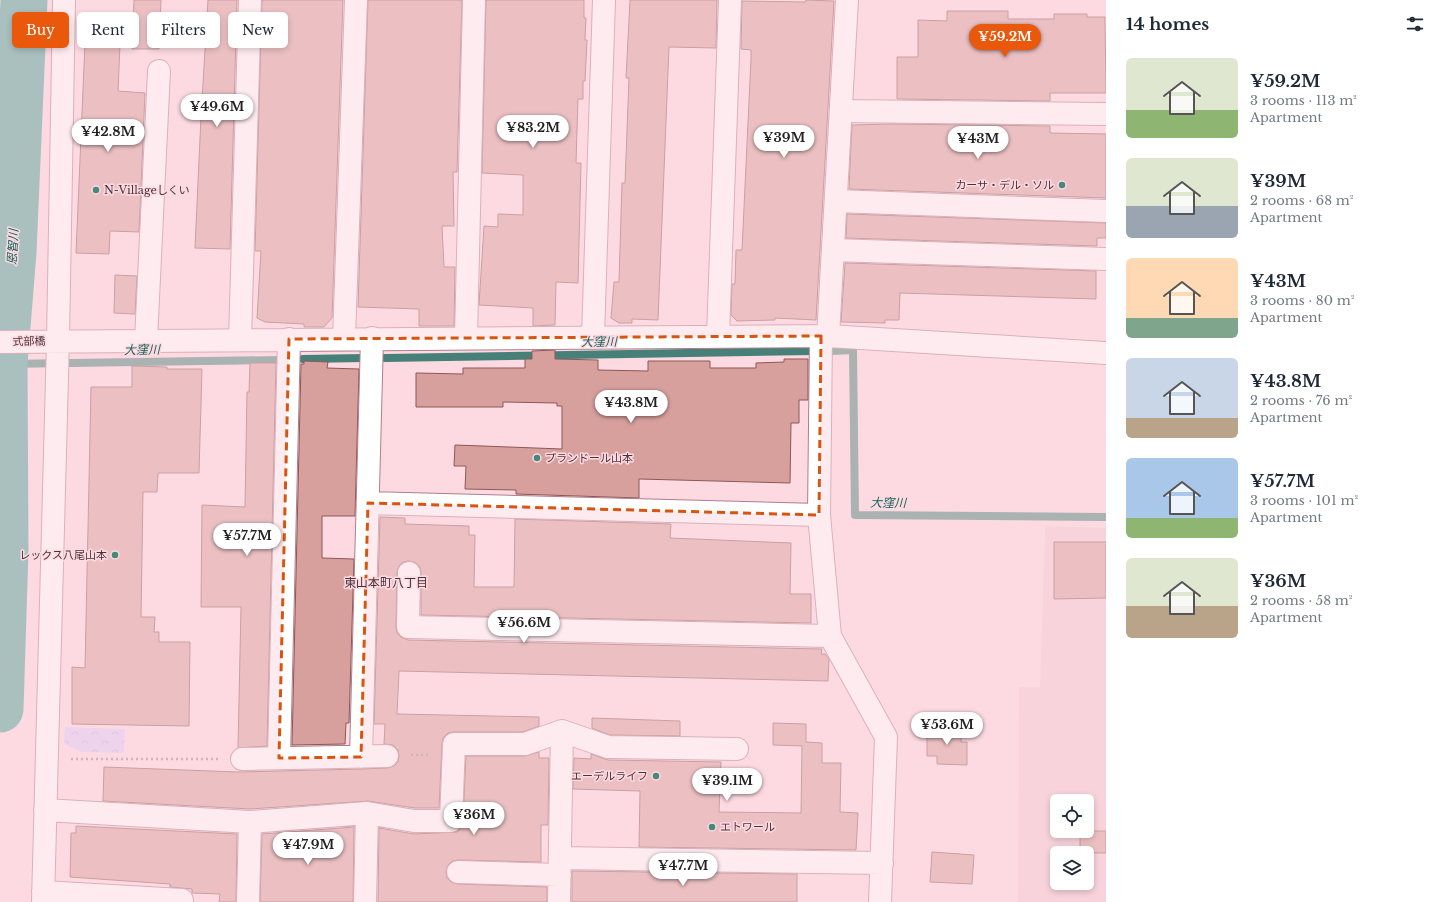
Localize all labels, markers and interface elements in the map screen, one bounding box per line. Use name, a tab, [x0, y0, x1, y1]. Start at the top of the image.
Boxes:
chip: Buy	[12, 12, 69, 48]
chip: Rent	[77, 12, 139, 48]
chip: Filters	[147, 12, 220, 48]
chip: New	[228, 12, 288, 48]
icon: filters	[1404, 13, 1426, 35]
text: 14 homes	[1126, 14, 1209, 35]
pin: ¥59.2M	[972, 24, 1038, 58]
text: ¥59.2M	[978, 28, 1032, 45]
text: ¥59.2M	[1250, 71, 1321, 92]
icon: home	[1158, 74, 1206, 122]
text: 3 rooms · 113 m²	[1250, 92, 1357, 109]
pin: ¥49.6M	[184, 94, 250, 128]
text: ¥49.6M	[190, 98, 244, 115]
text: Apartment	[1250, 109, 1322, 126]
pin: ¥83.2M	[500, 115, 566, 149]
pin: ¥42.8M	[75, 119, 141, 153]
text: ¥83.2M	[506, 119, 560, 136]
text: ¥42.8M	[81, 123, 135, 140]
pin: ¥39M	[760, 125, 808, 159]
pin: ¥43M	[954, 126, 1002, 160]
text: ¥39M	[763, 129, 806, 146]
text: ¥43M	[957, 130, 999, 147]
text: ¥39M	[1250, 171, 1306, 192]
icon: home	[1158, 174, 1206, 222]
place label: カーサ・デル・ソル	[955, 178, 1054, 192]
marker: カーサ・デル・ソル	[1057, 180, 1067, 190]
place label: N-Villageしくい	[104, 183, 190, 197]
marker: N-Villageしくい	[91, 185, 101, 195]
text: 2 rooms · 68 m²	[1250, 192, 1353, 209]
text: Apartment	[1250, 209, 1322, 226]
water label: 恩智川	[4, 227, 21, 265]
text: ¥43M	[1250, 271, 1306, 292]
icon: home	[1158, 274, 1206, 322]
text: 3 rooms · 80 m²	[1250, 292, 1354, 309]
text: Apartment	[1250, 309, 1322, 326]
street label: 式部橋	[12, 334, 46, 348]
water label: 大窪川	[581, 334, 619, 349]
water label: 大窪川	[124, 342, 162, 357]
text: ¥43.8M	[1250, 371, 1321, 392]
icon: home	[1158, 374, 1206, 422]
pin: ¥43.8M	[598, 390, 664, 424]
text: 2 rooms · 76 m²	[1250, 392, 1352, 409]
text: ¥43.8M	[604, 394, 658, 411]
text: Apartment	[1250, 409, 1322, 426]
place label: プランドール山本	[545, 451, 633, 465]
marker: プランドール山本	[532, 453, 542, 463]
text: ¥57.7M	[1250, 471, 1315, 492]
icon: home	[1158, 474, 1206, 522]
text: 3 rooms · 101 m²	[1250, 492, 1358, 509]
water label: 大窪川	[870, 495, 908, 510]
text: Apartment	[1250, 509, 1322, 526]
pin: ¥57.7M	[214, 523, 280, 557]
text: ¥57.7M	[222, 527, 272, 544]
place label: レックス八尾山本	[19, 548, 107, 562]
marker: レックス八尾山本	[110, 550, 120, 560]
text: ¥36M	[1250, 571, 1306, 592]
icon: home	[1158, 574, 1206, 622]
district label: 東山本町八丁目	[344, 575, 428, 590]
text: 2 rooms · 58 m²	[1250, 592, 1352, 609]
text: Apartment	[1250, 609, 1322, 626]
pin: ¥56.6M	[491, 610, 557, 644]
text: ¥56.6M	[497, 614, 551, 631]
pin: ¥53.6M	[914, 712, 980, 746]
text: ¥53.6M	[920, 716, 974, 733]
pin: ¥39.1M	[694, 768, 760, 802]
place label: エーデルライフ	[571, 769, 648, 783]
marker: エーデルライフ	[651, 771, 661, 781]
text: ¥39.1M	[701, 772, 753, 789]
map controls	[1050, 794, 1094, 890]
button: locate	[1050, 794, 1094, 838]
pin: ¥36M	[450, 802, 498, 836]
text: ¥36M	[453, 806, 496, 823]
place label: エトワール	[720, 820, 775, 834]
marker: エトワール	[707, 822, 717, 832]
pin: ¥47.9M	[275, 832, 341, 866]
text: ¥47.9M	[282, 836, 334, 853]
button: layers	[1050, 846, 1094, 890]
pin: ¥47.7M	[650, 853, 716, 887]
text: ¥47.7M	[658, 857, 708, 874]

